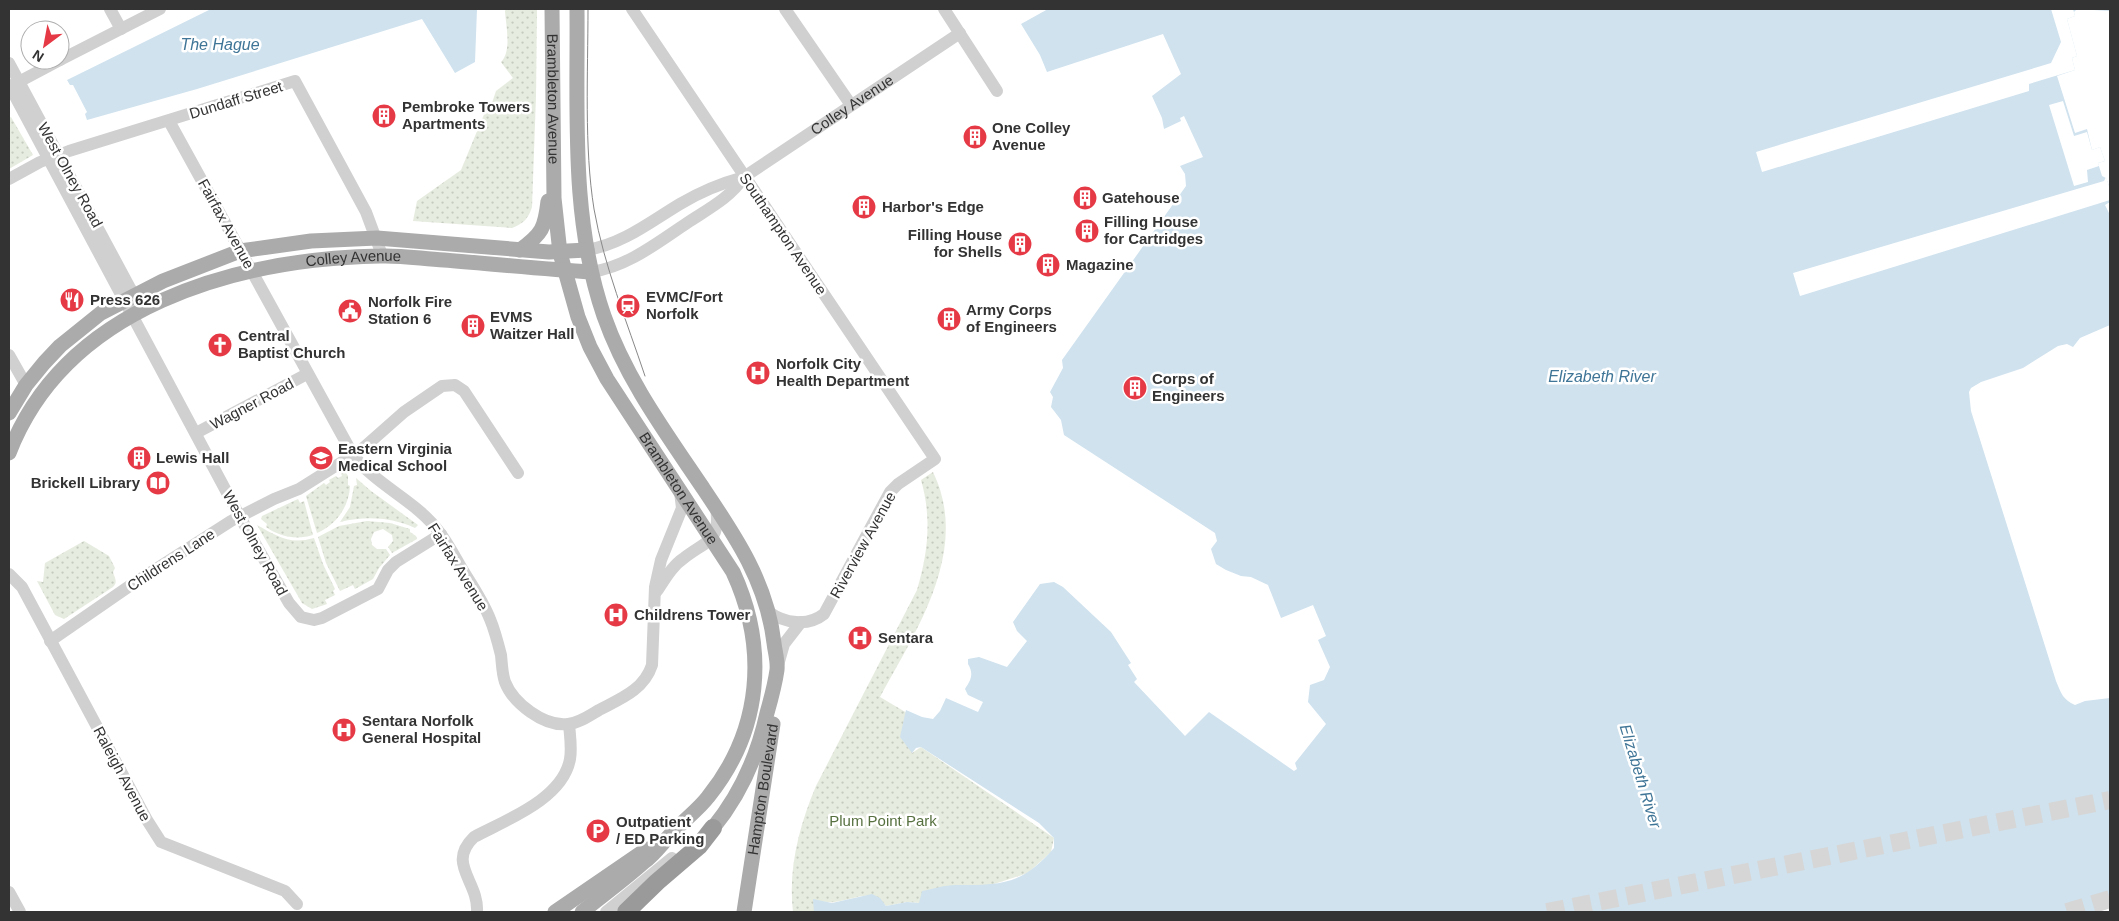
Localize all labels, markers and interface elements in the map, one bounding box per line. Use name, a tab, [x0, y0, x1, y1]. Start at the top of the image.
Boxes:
north arrow	[20, 20, 70, 70]
street label: Brambleton Avenue	[544, 34, 563, 164]
water label: The Hague	[180, 36, 260, 53]
text: N	[30, 47, 47, 65]
street label: Colley Avenue	[807, 71, 896, 138]
street label: Dundaff Street	[187, 77, 285, 122]
place label: Pembroke Towers Apartments	[402, 98, 530, 132]
building icon: Pembroke Towers Apartments	[371, 103, 397, 129]
street label: West Olney Road	[35, 119, 106, 230]
place label: One Colley Avenue	[992, 119, 1071, 153]
building icon: One Colley Avenue	[962, 124, 988, 150]
street label: Southampton Avenue	[736, 170, 830, 298]
street label: Fairfax Avenue	[195, 176, 258, 272]
building icon: Gatehouse	[1072, 185, 1098, 211]
place label: Gatehouse	[1102, 189, 1180, 206]
building icon: Harbor's Edge	[851, 194, 877, 220]
place label: Harbor's Edge	[882, 198, 984, 215]
place label: Filling House for Cartridges	[1104, 213, 1203, 247]
building icon: Filling House for Cartridges	[1074, 218, 1100, 244]
place label: Filling House for Shells	[908, 226, 1002, 260]
building icon: Filling House for Shells	[1007, 231, 1033, 257]
street label: Colley Avenue	[305, 247, 402, 269]
building icon: Magazine	[1035, 252, 1061, 278]
place label: Magazine	[1066, 256, 1134, 273]
restaurant icon: Press 626	[59, 287, 85, 313]
place label: EVMC/Fort Norfolk	[646, 288, 723, 322]
place label: Press 626	[90, 291, 160, 308]
place label: Norfolk Fire Station 6	[368, 293, 452, 327]
station icon: EVMC/Fort Norfolk	[615, 293, 641, 319]
public building icon: Norfolk Fire Station 6	[337, 298, 363, 324]
place label: Army Corps of Engineers	[966, 301, 1057, 335]
building icon: Army Corps of Engineers	[936, 306, 962, 332]
place label: EVMS Waitzer Hall	[490, 308, 574, 342]
building icon: EVMS Waitzer Hall	[460, 313, 486, 339]
place label: Central Baptist Church	[238, 327, 346, 361]
church icon: Central Baptist Church	[207, 332, 233, 358]
place label: Norfolk City Health Department	[776, 355, 909, 389]
hospital icon: Norfolk City Health Department	[745, 360, 771, 386]
water label: Elizabeth River	[1548, 368, 1656, 385]
place label: Corps of Engineers	[1152, 370, 1225, 404]
street label: Wagner Road	[207, 374, 296, 433]
building icon: Corps of Engineers	[1122, 375, 1148, 401]
street label: Brambleton Avenue	[636, 429, 722, 547]
place label: Eastern Virginia Medical School	[338, 440, 453, 474]
building icon: Lewis Hall	[126, 445, 152, 471]
school or university icon: Eastern Virginia Medical School	[308, 445, 334, 471]
place label: Lewis Hall	[156, 449, 229, 466]
library icon: Brickell Library	[145, 470, 171, 496]
place label: Brickell Library	[31, 474, 141, 491]
street label: West Olney Road	[220, 487, 291, 598]
street label: Riverview Avenue	[826, 489, 899, 601]
street label: Fairfax Avenue	[425, 520, 492, 614]
street label: Childrens Lane	[124, 525, 218, 594]
hospital icon: Childrens Tower	[603, 602, 629, 628]
place label: Childrens Tower	[634, 606, 751, 623]
hospital icon: Sentara	[847, 625, 873, 651]
place label: Sentara	[878, 629, 934, 646]
place label: Sentara Norfolk General Hospital	[362, 712, 481, 746]
hospital icon: Sentara Norfolk General Hospital	[331, 717, 357, 743]
water label: Elizabeth River	[1617, 722, 1665, 831]
street label: Hampton Boulevard	[744, 723, 781, 856]
street label: Raleigh Avenue	[90, 724, 155, 824]
park label: Plum Point Park	[829, 812, 937, 829]
place label: Outpatient / ED Parking	[616, 813, 704, 847]
parking icon: Outpatient / ED Parking	[585, 818, 611, 844]

